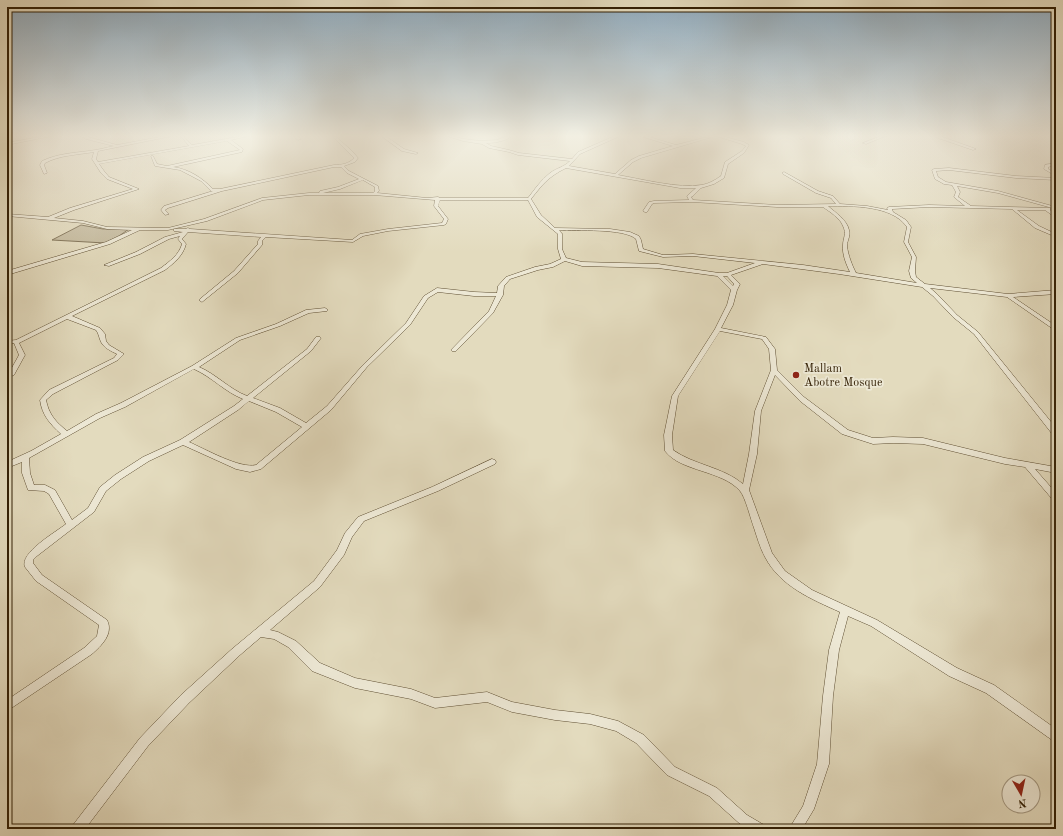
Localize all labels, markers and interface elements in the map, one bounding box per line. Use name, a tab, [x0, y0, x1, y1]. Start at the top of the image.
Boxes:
place label: Mallam Abotre Mosque	[804, 363, 883, 389]
marker: Mallam Abotre Mosque	[791, 370, 801, 380]
north arrow	[1001, 774, 1041, 814]
text: N	[1017, 796, 1027, 809]

